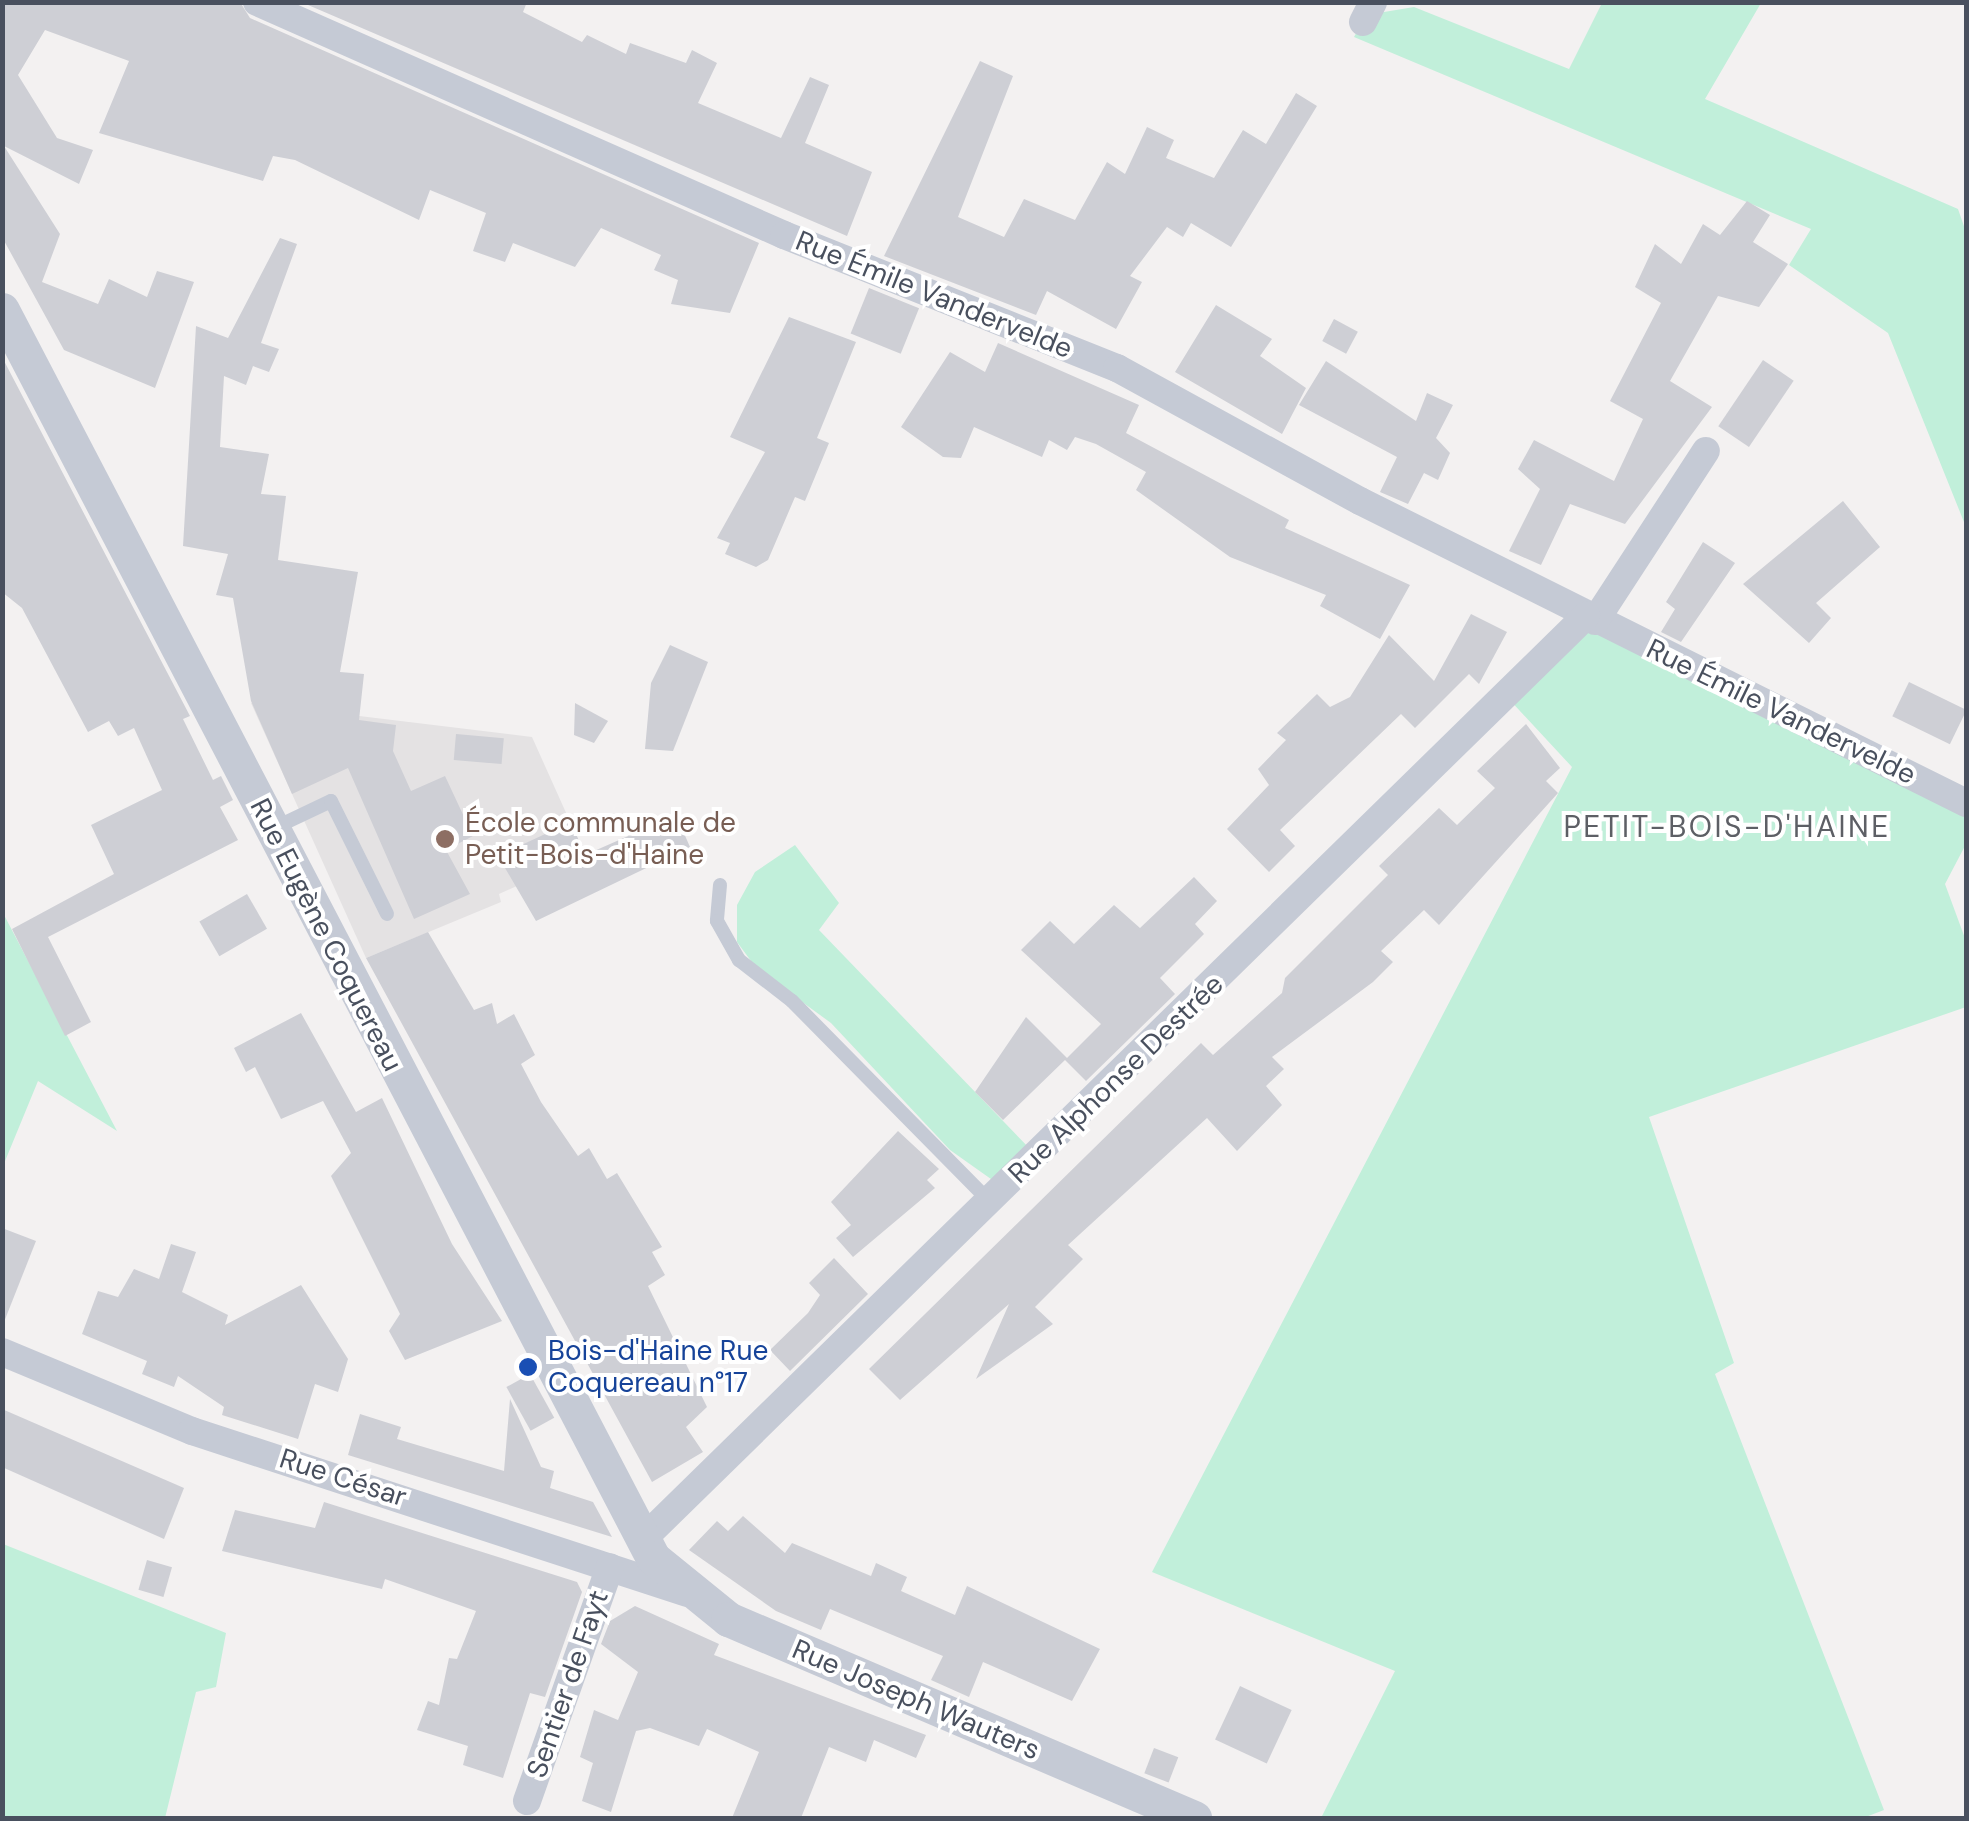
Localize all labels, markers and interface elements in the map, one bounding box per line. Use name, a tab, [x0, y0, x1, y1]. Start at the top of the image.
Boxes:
street label: Rue Émile Vandervelde	[791, 224, 1077, 366]
street label: Rue Émile Vandervelde	[1641, 632, 1921, 792]
street label: Rue Eugène Coquereau	[243, 793, 409, 1077]
place label: École communale de Petit-Bois-d'Haine	[465, 806, 736, 872]
district label: PETIT-BOIS-D'HAINE	[1563, 809, 1891, 845]
marker: École communale de Petit-Bois-d'Haine	[434, 828, 456, 850]
street label: Rue Alphonse Destrée	[1002, 968, 1230, 1190]
place label: Bois-d'Haine Rue Coquereau n°17	[548, 1334, 768, 1400]
marker: Bois-d'Haine Rue Coquereau n°17	[517, 1356, 539, 1378]
street label: Rue César	[275, 1442, 411, 1514]
street label: Sentier de Fayt	[520, 1586, 616, 1782]
street label: Rue Joseph Wauters	[787, 1633, 1045, 1767]

